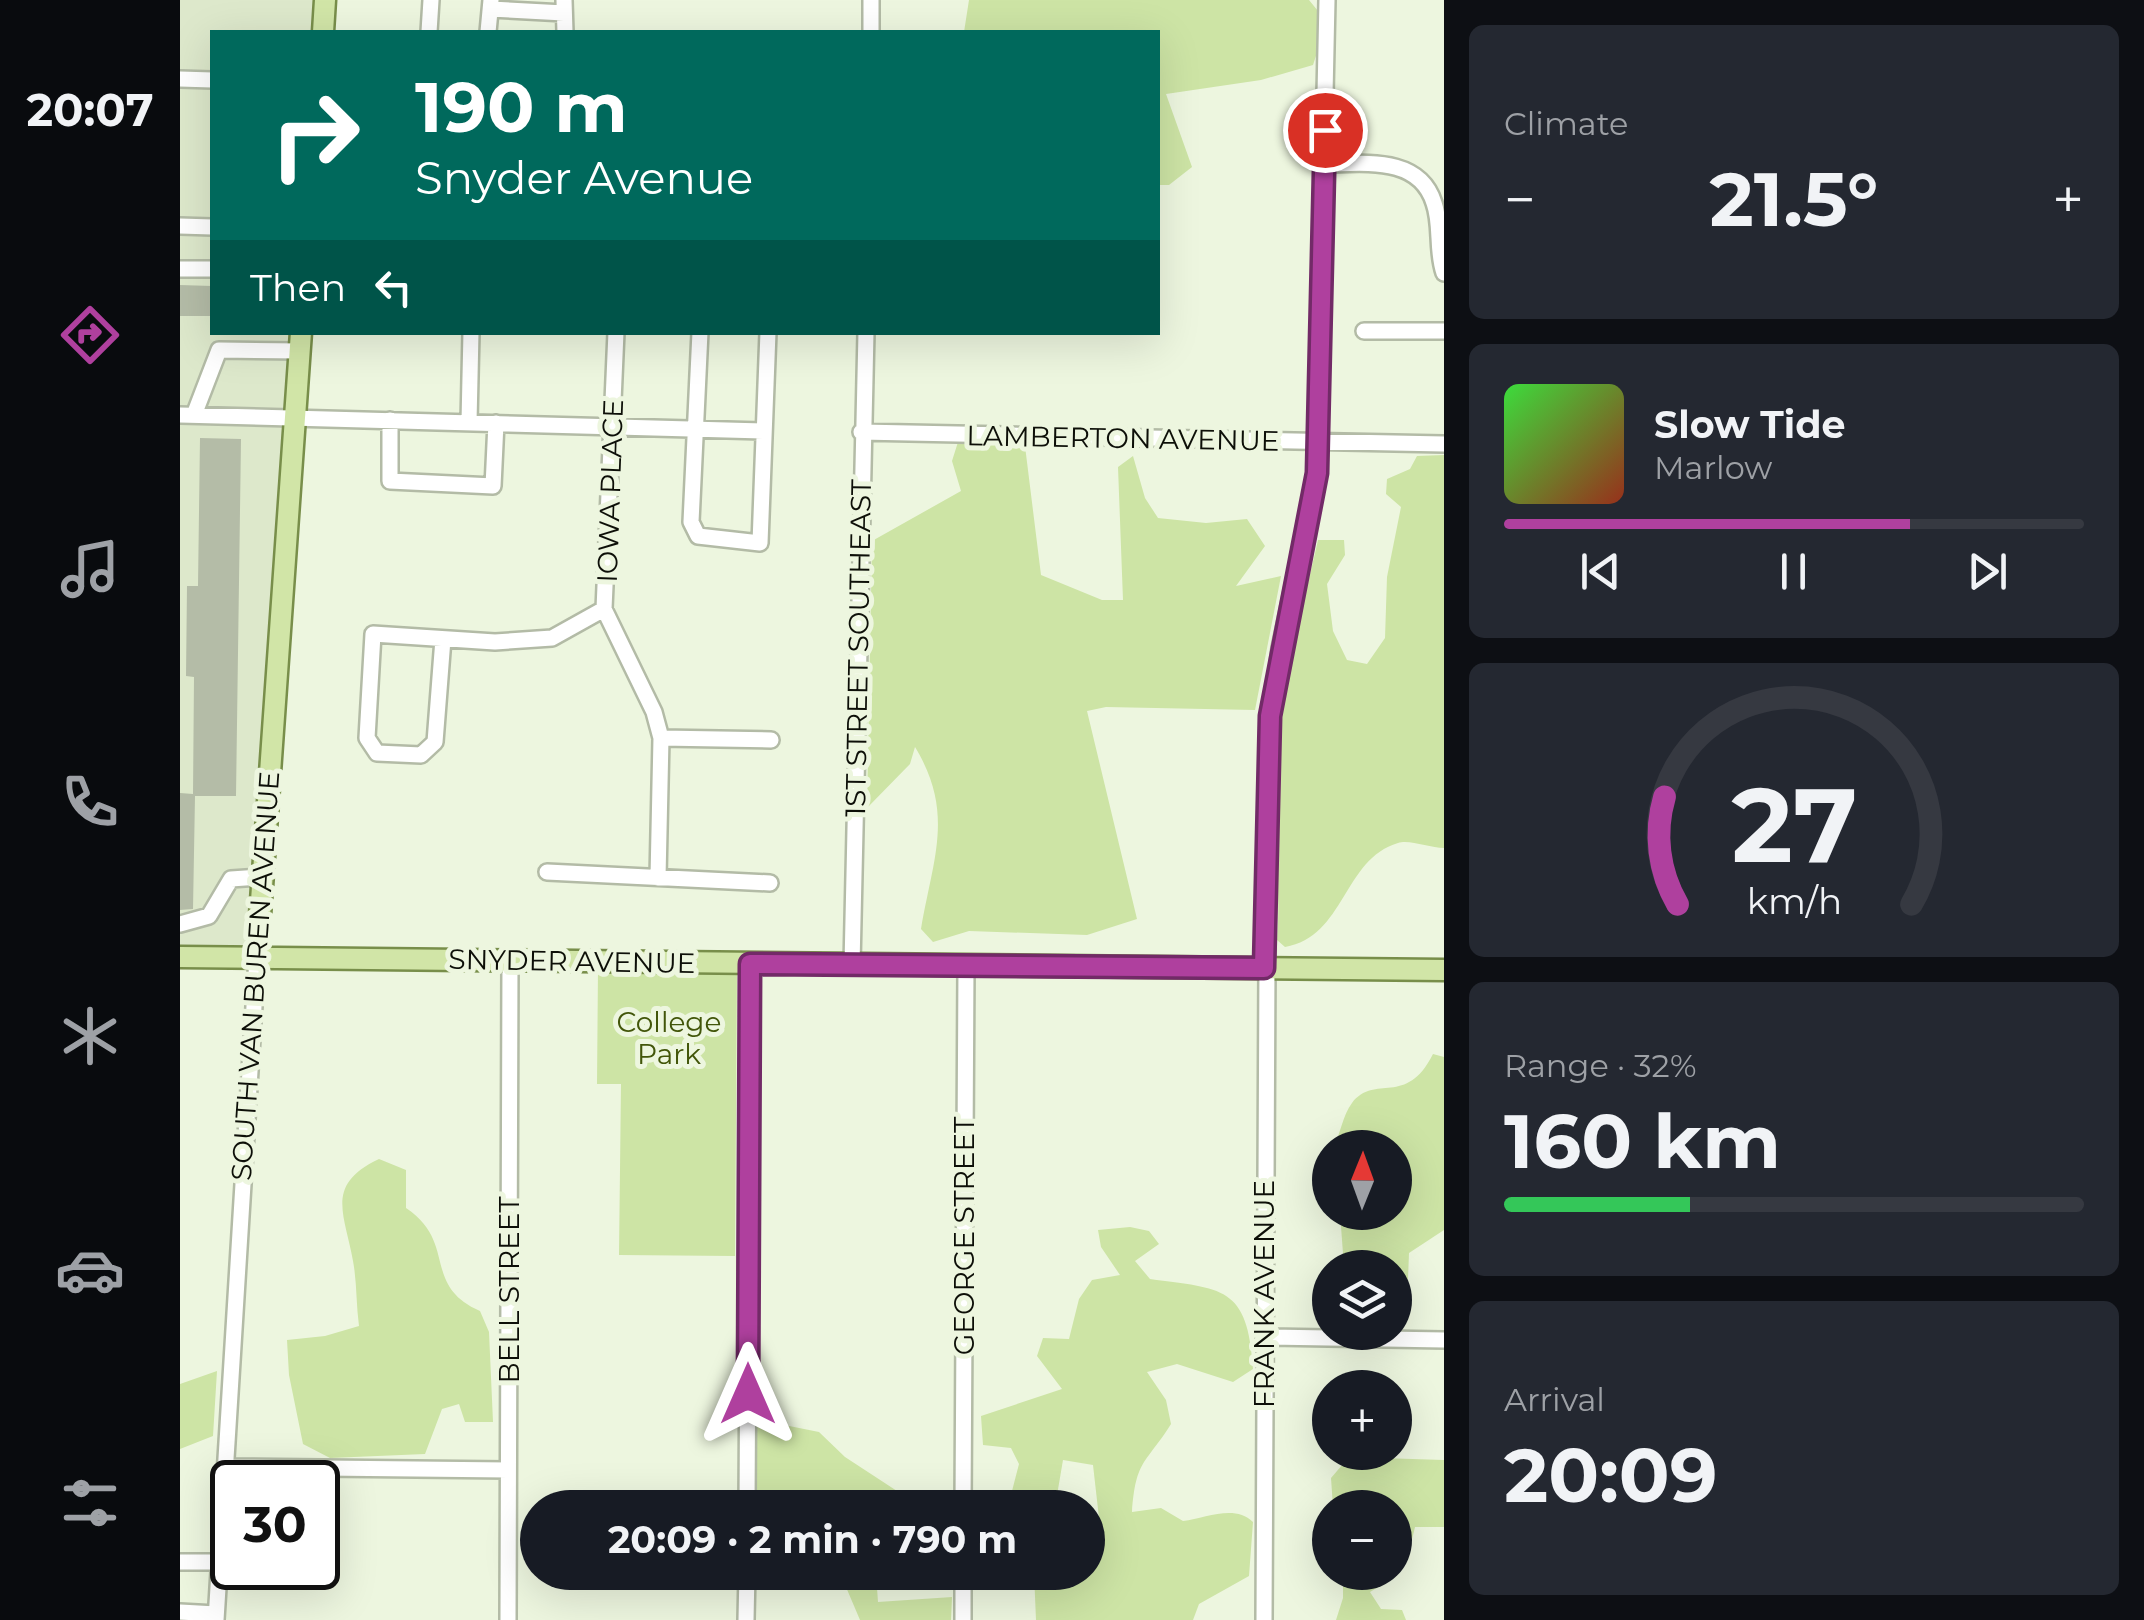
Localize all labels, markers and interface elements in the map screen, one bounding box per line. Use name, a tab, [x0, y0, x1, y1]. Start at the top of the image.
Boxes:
text: 190 m	[415, 64, 628, 150]
icon: right	[250, 70, 380, 200]
text: 20:07	[26, 82, 154, 137]
pin	[1283, 88, 1368, 173]
icon: arrive	[1298, 103, 1353, 158]
text: Climate	[1504, 104, 1628, 143]
text: Snyder Avenue	[415, 150, 753, 205]
text: 21.5°	[1710, 153, 1878, 245]
text: −	[1504, 166, 1536, 233]
text: +	[2052, 166, 2084, 233]
icon: left	[366, 260, 421, 315]
text: Then	[250, 264, 346, 311]
icon: directions	[55, 300, 125, 370]
street label: IOWA PLACE	[590, 399, 630, 583]
text: Slow Tide	[1654, 401, 1846, 448]
street label: LAMBERTON AVENUE	[966, 418, 1280, 458]
text: Marlow	[1654, 448, 1772, 487]
street label: 1ST STREET SOUTHEAST	[838, 479, 878, 817]
icon: music	[55, 534, 125, 604]
icon: previous	[1573, 544, 1628, 599]
icon: pause	[1766, 544, 1821, 599]
icon: next	[1960, 544, 2015, 599]
text: 27	[1731, 761, 1857, 888]
icon: phone	[55, 767, 125, 837]
street label: SOUTH VAN BUREN AVENUE	[224, 770, 286, 1182]
text: km/h	[1746, 879, 1842, 923]
street label: SNYDER AVENUE	[448, 942, 696, 980]
icon: climate	[55, 1001, 125, 1071]
park label: College Park	[617, 1005, 721, 1071]
text: Range · 32%	[1504, 1046, 1696, 1085]
text: 160 km	[1504, 1095, 1781, 1187]
street label: GEORGE STREET	[947, 1117, 981, 1355]
north arrow	[1312, 1130, 1412, 1230]
map controls	[1312, 1130, 1412, 1590]
street label: FRANK AVENUE	[1247, 1180, 1281, 1408]
street label: BELL STREET	[492, 1197, 526, 1383]
icon: car	[55, 1235, 125, 1305]
button: layers	[1312, 1250, 1412, 1350]
position arrow	[696, 1342, 800, 1446]
button: +	[1312, 1370, 1412, 1470]
text: Arrival	[1504, 1380, 1605, 1419]
text: 20:09	[1504, 1429, 1718, 1521]
speed limit sign: 30	[210, 1460, 340, 1590]
icon: filters	[55, 1468, 125, 1538]
button: −	[1312, 1490, 1412, 1590]
text: 20:09 · 2 min · 790 m	[608, 1516, 1017, 1563]

